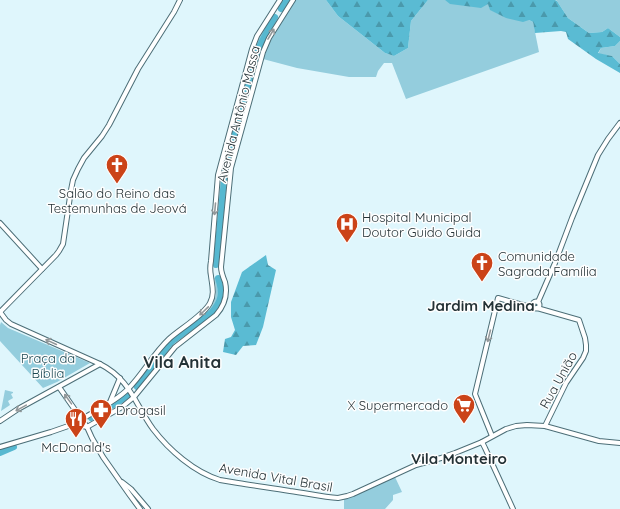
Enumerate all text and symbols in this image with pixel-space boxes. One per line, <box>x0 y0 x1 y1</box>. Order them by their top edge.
one-way arrow <box>268 28 276 40</box>
street label: Avenida Antônio Massa <box>213 44 263 184</box>
church icon: Salão do Reino das Testemunhas de Jeová <box>104 152 130 185</box>
place label: Salão do Reino das Testemunhas de Jeová <box>47 185 187 216</box>
one-way arrow <box>212 202 219 215</box>
place label: Hospital Municipal Doutor Guido Guida <box>362 209 481 240</box>
hospital icon: Hospital Municipal Doutor Guido Guida <box>334 211 360 244</box>
place label: Comunidade Sagrada Família <box>498 248 597 279</box>
church icon: Comunidade Sagrada Família <box>469 250 495 283</box>
district label: Jardim Medina <box>427 296 535 315</box>
one-way arrow <box>199 306 209 315</box>
one-way arrow <box>485 329 493 342</box>
one-way arrow <box>46 338 58 345</box>
street label: Rua União <box>536 349 580 411</box>
park label: Praça da Bíblia <box>21 350 75 381</box>
district label: Vila Anita <box>143 351 221 372</box>
supermarket icon: X Supermercado <box>451 392 477 425</box>
one-way arrow <box>64 394 73 405</box>
pharmacy icon: Drogasil <box>88 397 114 430</box>
place label: X Supermercado <box>347 397 448 413</box>
place label: Drogasil <box>116 402 166 418</box>
one-way arrow <box>15 405 27 412</box>
restaurant icon: McDonald's <box>63 406 89 439</box>
place label: McDonald's <box>41 439 111 455</box>
district label: Vila Monteiro <box>411 449 507 468</box>
street label: Avenida Vital Brasil <box>218 459 334 495</box>

